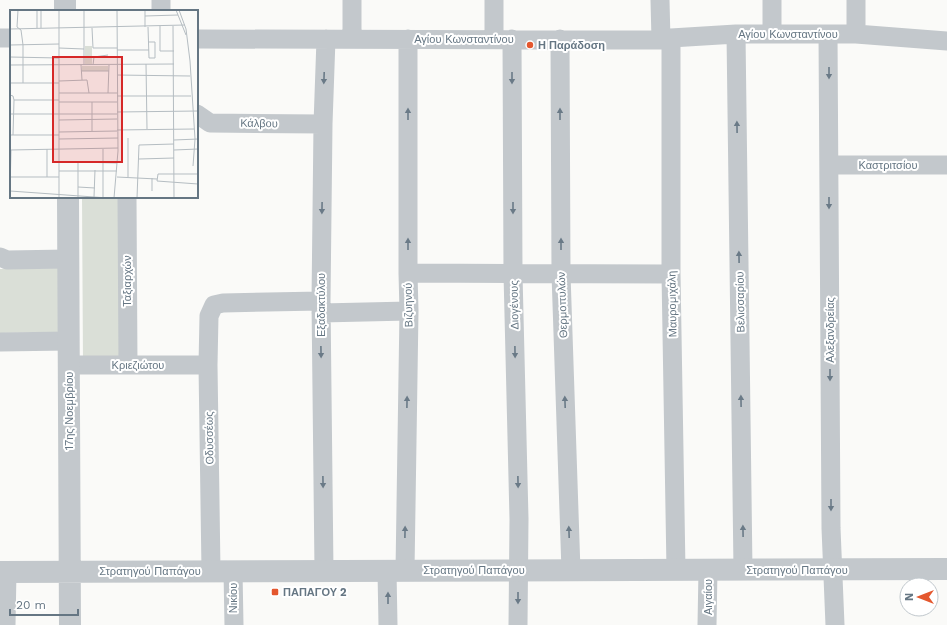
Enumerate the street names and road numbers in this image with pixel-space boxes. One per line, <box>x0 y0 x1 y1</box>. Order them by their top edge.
street label: Αγίου Κωνσταντίνου <box>738 28 838 41</box>
street label: Αγίου Κωνσταντίνου <box>414 33 514 46</box>
street label: Κάλβου <box>240 117 278 130</box>
street label: Καστριτσίου <box>859 159 917 172</box>
street label: Ταξιαρχών <box>121 255 134 307</box>
street label: Θερμοπυλών <box>555 271 570 338</box>
street label: Μαυρομιχάλη <box>665 271 680 337</box>
street label: Βελισσαρίου <box>733 271 748 333</box>
street label: Εξαδακτύλου <box>315 273 328 337</box>
street label: Διογένους <box>508 280 521 330</box>
street label: Βιζυηνού <box>402 283 415 327</box>
street label: Αλεξανδρείας <box>824 297 837 363</box>
street label: Κριεζιώτου <box>112 359 164 372</box>
street label: 17ης Νοεμβρίου <box>63 372 76 450</box>
street label: Οδυσσέως <box>203 411 216 465</box>
street label: Στρατηγού Παπάγου <box>423 564 525 577</box>
street label: Στρατηγού Παπάγου <box>746 564 848 577</box>
street label: Στρατηγού Παπάγου <box>99 565 201 578</box>
street label: Αιγαίου <box>702 579 715 615</box>
street label: Νικίου <box>227 583 240 613</box>

